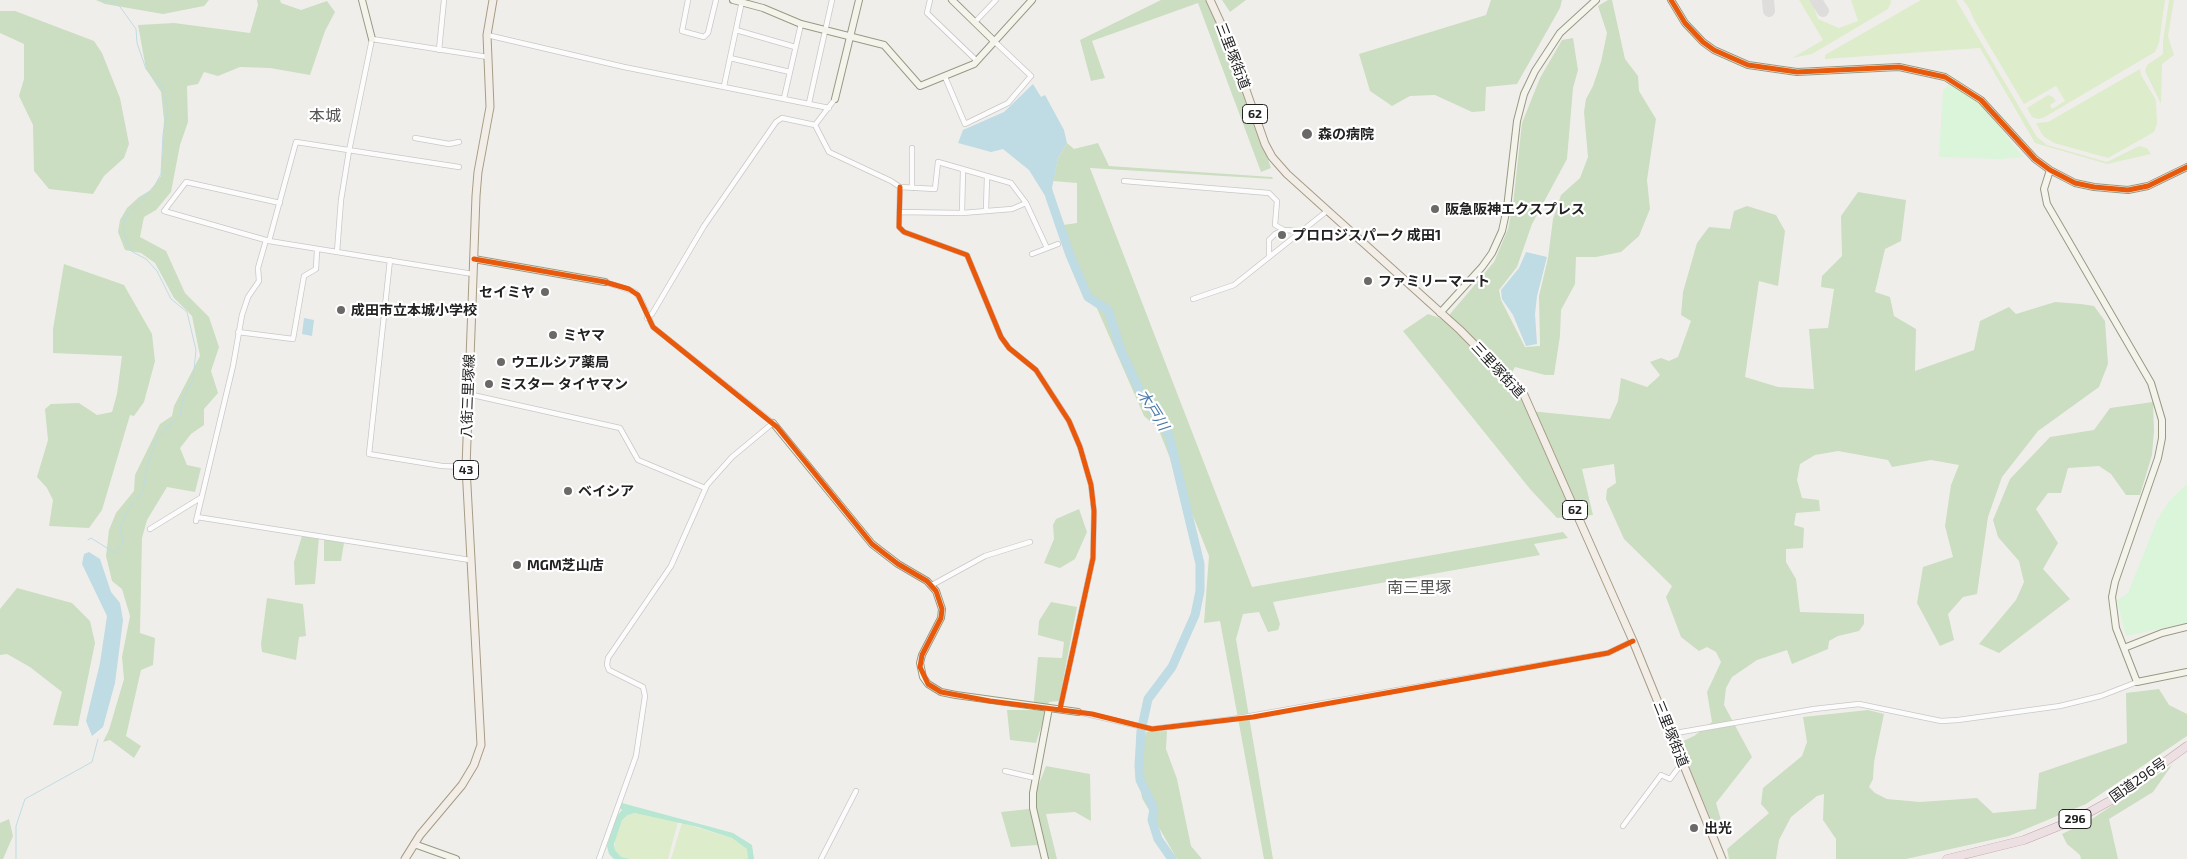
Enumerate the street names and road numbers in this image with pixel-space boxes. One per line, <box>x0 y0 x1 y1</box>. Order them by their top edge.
street label: 三里塚街道 <box>1213 20 1253 92</box>
road number: 62 <box>1242 105 1268 124</box>
street label: 三里塚街道 <box>1468 339 1528 401</box>
street label: 八街三里塚線 <box>458 354 478 438</box>
road number: 43 <box>454 460 478 480</box>
road number: 62 <box>1562 500 1588 520</box>
street label: 三里塚街道 <box>1650 698 1692 770</box>
street label: 国道296号 <box>2106 754 2170 806</box>
road number: 296 <box>2059 810 2091 829</box>

